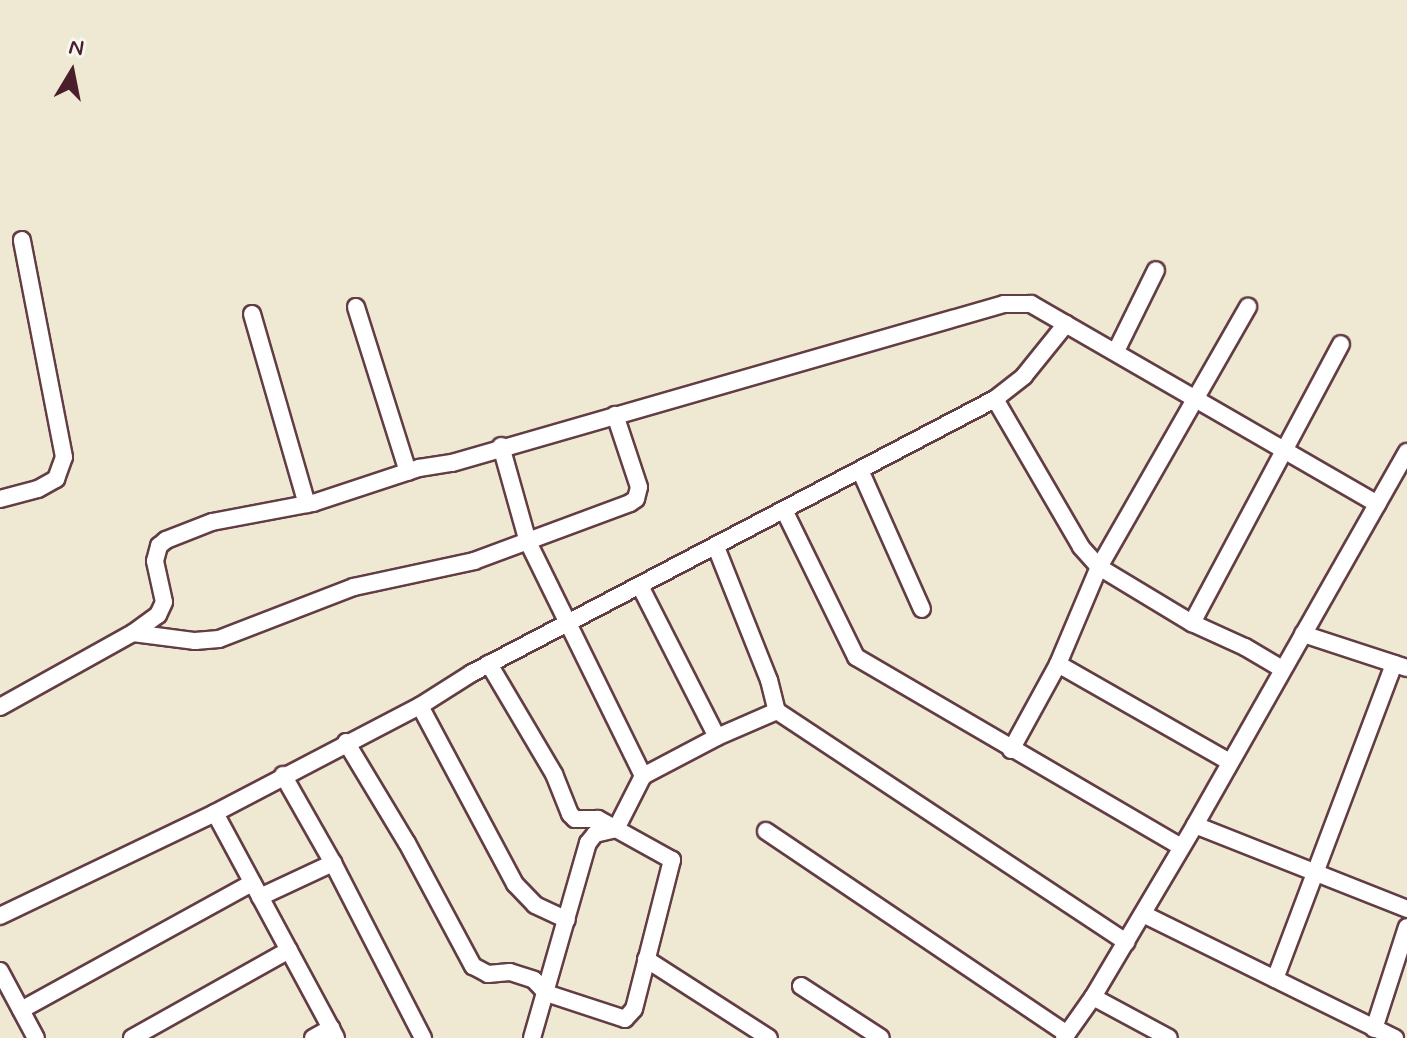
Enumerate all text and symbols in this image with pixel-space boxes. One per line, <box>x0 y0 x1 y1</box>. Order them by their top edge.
north arrow <box>32 32 112 112</box>
text: N <box>67 33 86 63</box>

